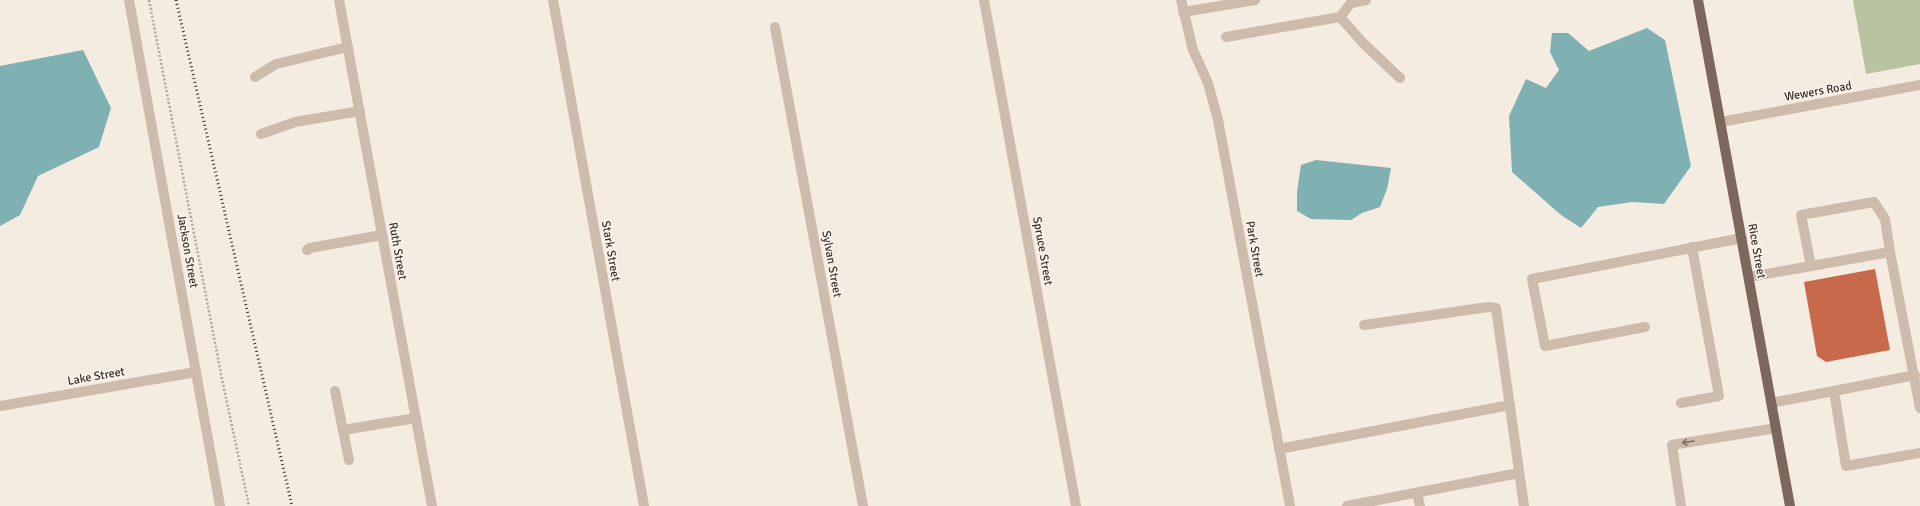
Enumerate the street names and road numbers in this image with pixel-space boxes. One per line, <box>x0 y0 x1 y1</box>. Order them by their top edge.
street label: Wewers Road <box>1783 78 1853 105</box>
street label: Jackson Street <box>174 213 201 289</box>
street label: Spruce Street <box>1029 216 1056 287</box>
street label: Stark Street <box>598 220 623 283</box>
street label: Park Street <box>1242 220 1267 278</box>
street label: Ruth Street <box>385 221 410 281</box>
street label: Rice Street <box>1744 222 1769 280</box>
street label: Sylvan Street <box>818 230 845 299</box>
street label: Lake Street <box>66 364 126 389</box>

